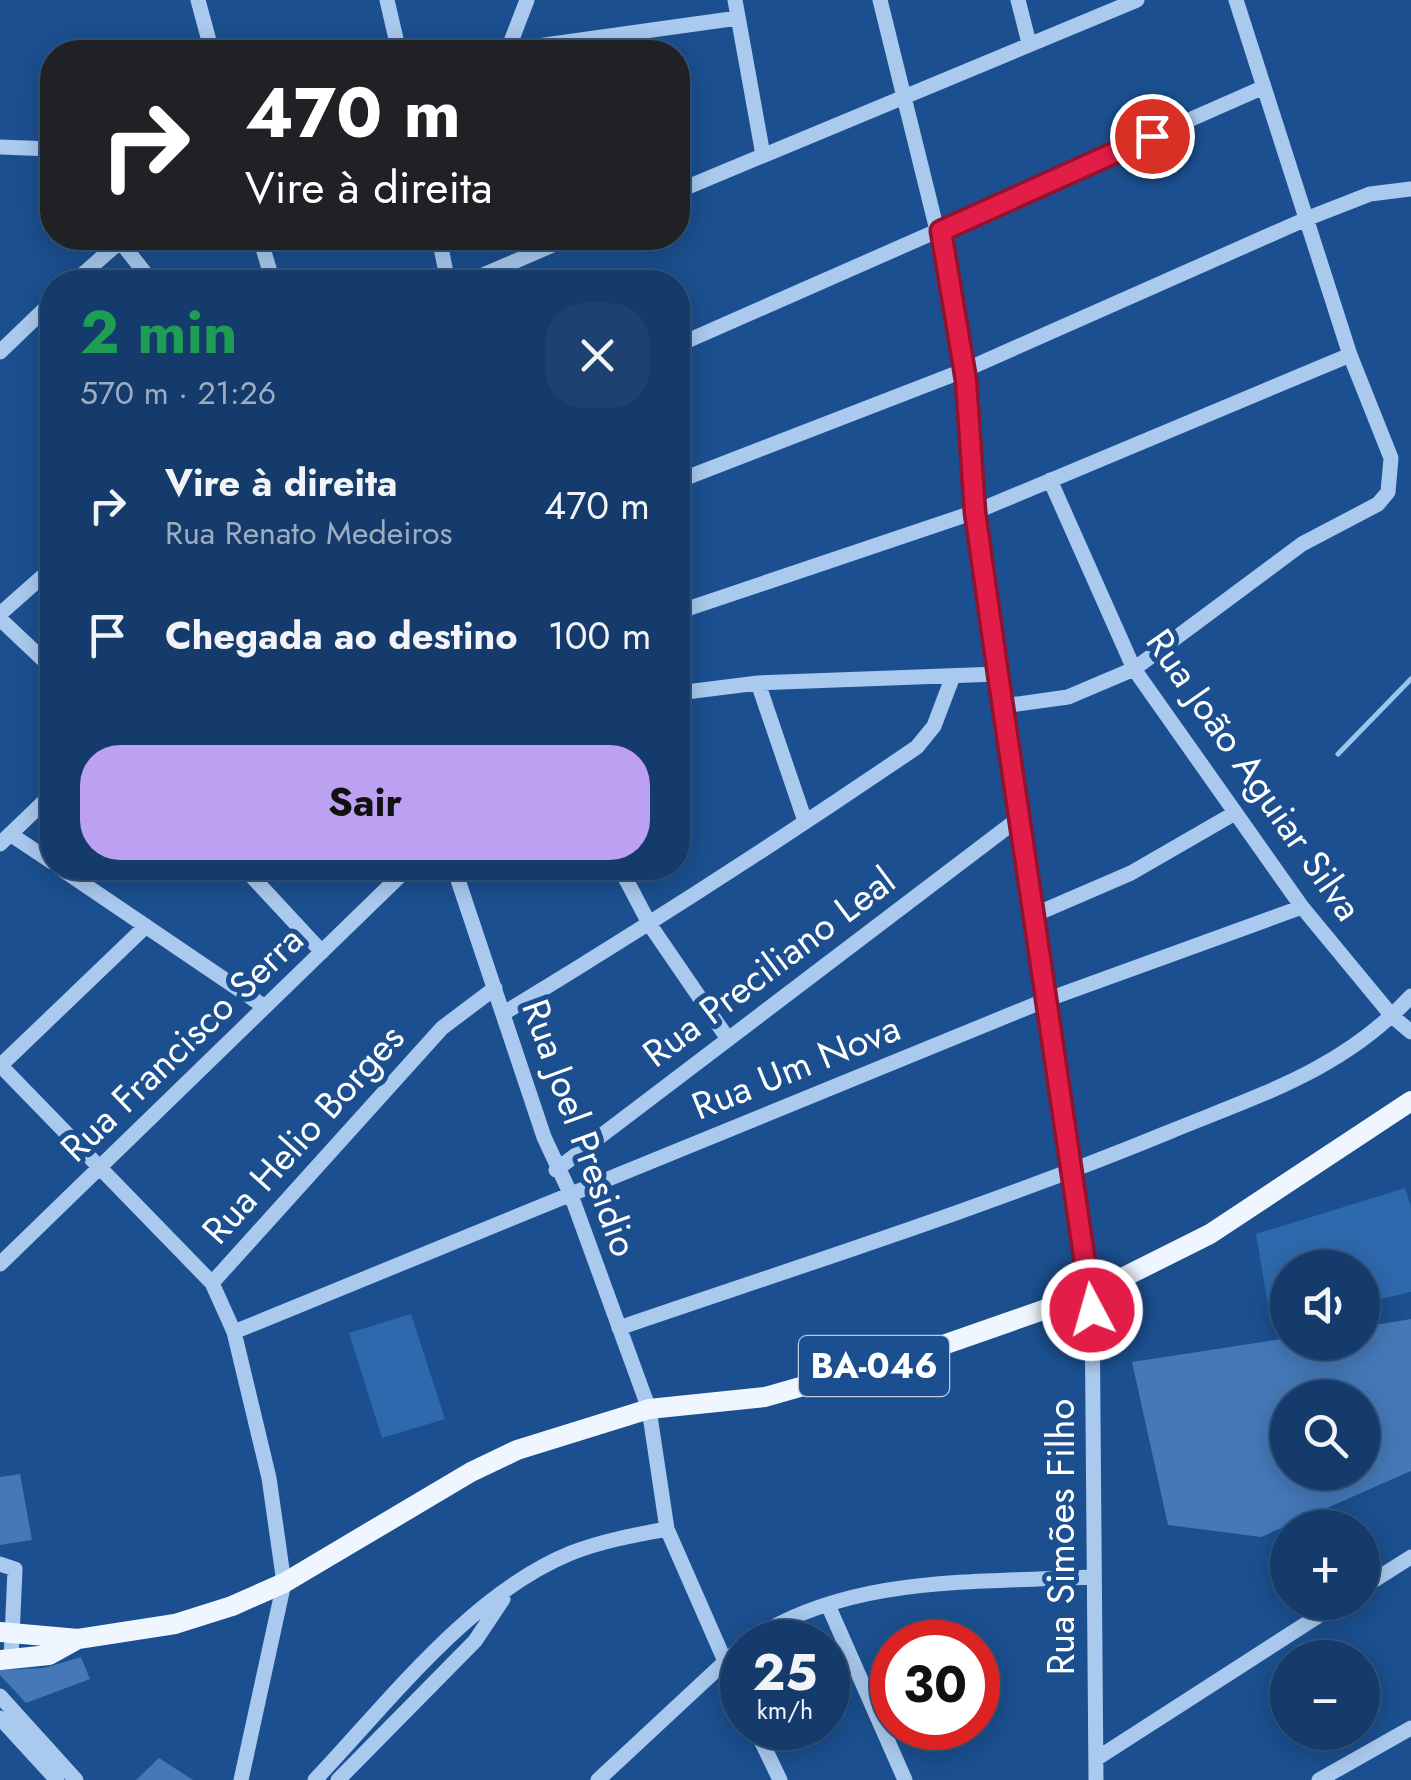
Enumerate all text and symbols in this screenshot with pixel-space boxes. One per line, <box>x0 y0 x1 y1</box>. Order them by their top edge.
text: 470 m <box>245 62 461 163</box>
icon: right <box>80 80 210 210</box>
pin <box>1110 94 1195 179</box>
icon: arrive <box>1125 109 1180 164</box>
text: Vire à direita <box>245 155 493 220</box>
text: 2 min <box>80 289 238 376</box>
button: close <box>545 303 650 408</box>
text: 570 m · 21:26 <box>80 370 276 416</box>
text: Vire à direita <box>165 455 398 510</box>
icon: right <box>80 478 135 533</box>
text: 470 m <box>544 478 650 533</box>
text: Rua Renato Medeiros <box>165 510 452 556</box>
icon: arrive <box>80 608 135 663</box>
text: Chegada ao destino <box>165 608 518 663</box>
text: 100 m <box>548 608 651 663</box>
street label: Rua João Aguiar Silva <box>1133 618 1376 932</box>
button: Sair <box>80 745 650 860</box>
street label: Rua Preciliano Leal <box>631 853 907 1080</box>
street label: Rua Francisco Serra <box>48 913 315 1174</box>
street label: Rua Joel Presidio <box>508 992 652 1264</box>
street label: Rua Um Nova <box>683 1000 908 1133</box>
street label: Rua Helio Borges <box>189 1011 417 1256</box>
map controls <box>1270 1250 1380 1750</box>
button: sound <box>1270 1250 1380 1360</box>
position arrow <box>1040 1258 1144 1362</box>
road number: BA-046 <box>799 1336 949 1396</box>
button: search <box>1270 1380 1380 1490</box>
street label: Rua Simões Filho <box>1033 1399 1088 1675</box>
button: + <box>1270 1510 1380 1620</box>
speed limit sign: 30 <box>870 1620 1000 1750</box>
text: 25 <box>752 1636 818 1709</box>
button: − <box>1270 1640 1380 1750</box>
text: km/h <box>757 1692 813 1728</box>

